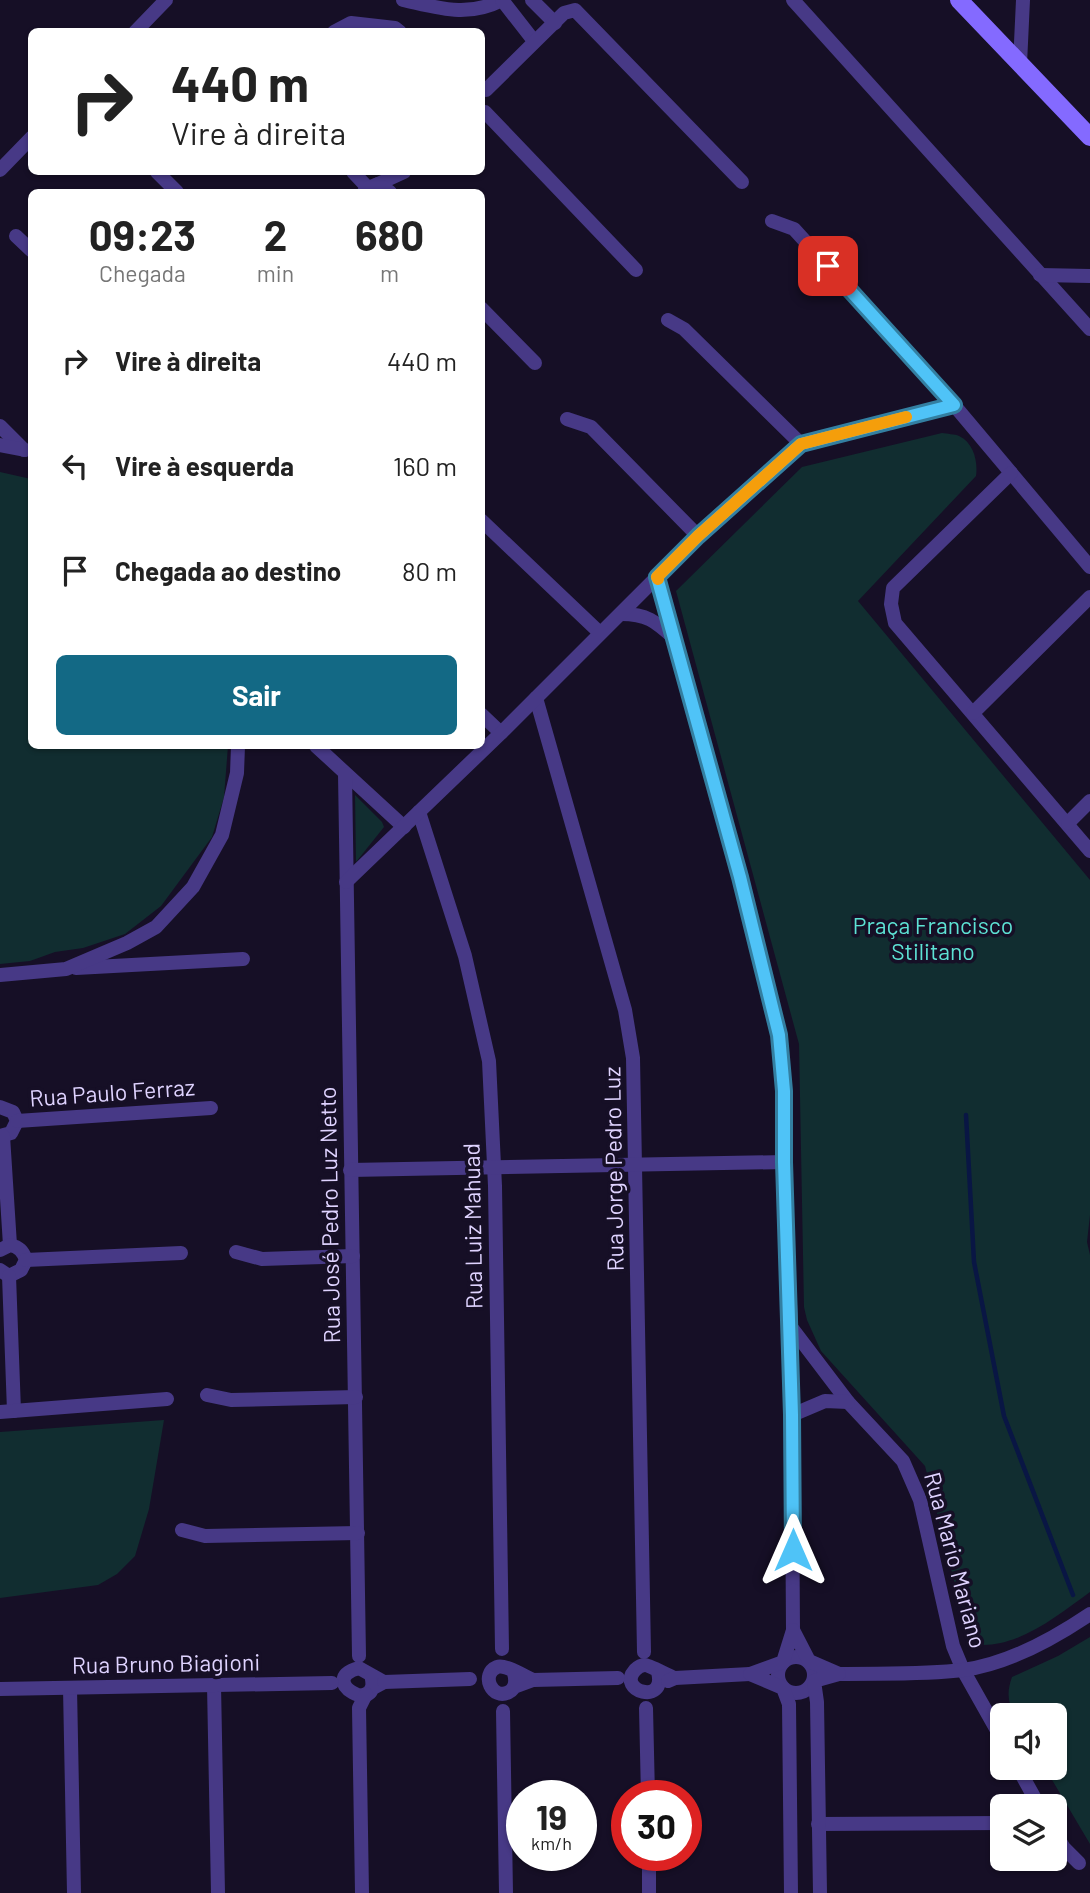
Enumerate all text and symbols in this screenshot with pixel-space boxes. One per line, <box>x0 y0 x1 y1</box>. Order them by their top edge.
text: 440 m <box>171 53 309 112</box>
icon: right <box>56 56 147 147</box>
text: Vire à direita <box>171 113 346 151</box>
text: 09:23 <box>89 209 196 259</box>
text: 2 <box>264 209 287 259</box>
text: 680 <box>355 209 424 259</box>
pin <box>798 236 858 296</box>
icon: arrive <box>809 247 847 285</box>
text: Chegada <box>99 259 186 287</box>
text: min <box>257 259 294 287</box>
text: m <box>380 259 399 287</box>
icon: right <box>56 342 94 380</box>
text: Vire à direita <box>115 345 261 376</box>
text: 440 m <box>387 345 457 376</box>
icon: left <box>56 447 94 485</box>
text: Vire à esquerda <box>115 450 294 481</box>
text: 160 m <box>393 450 457 481</box>
icon: arrive <box>56 552 94 590</box>
text: Chegada ao destino <box>115 555 341 586</box>
text: 80 m <box>402 555 457 586</box>
button: Sair <box>56 655 457 735</box>
park label: Praça Francisco Stilitano <box>853 911 1013 965</box>
street label: Rua Jorge Pedro Luz <box>597 1066 629 1272</box>
street label: Rua Paulo Ferraz <box>28 1072 196 1112</box>
street label: Rua José Pedro Luz Netto <box>313 1086 345 1344</box>
street label: Rua Luiz Mahuad <box>457 1143 487 1309</box>
street label: Rua Mario Mariano <box>919 1469 993 1651</box>
position arrow <box>756 1513 830 1587</box>
street label: Rua Bruno Biagioni <box>72 1647 260 1679</box>
map controls <box>990 1703 1067 1871</box>
button: sound <box>990 1703 1067 1780</box>
speed limit sign: 30 <box>611 1780 702 1871</box>
button: layers <box>990 1794 1067 1871</box>
text: 19 <box>536 1795 567 1837</box>
text: km/h <box>531 1832 572 1854</box>

